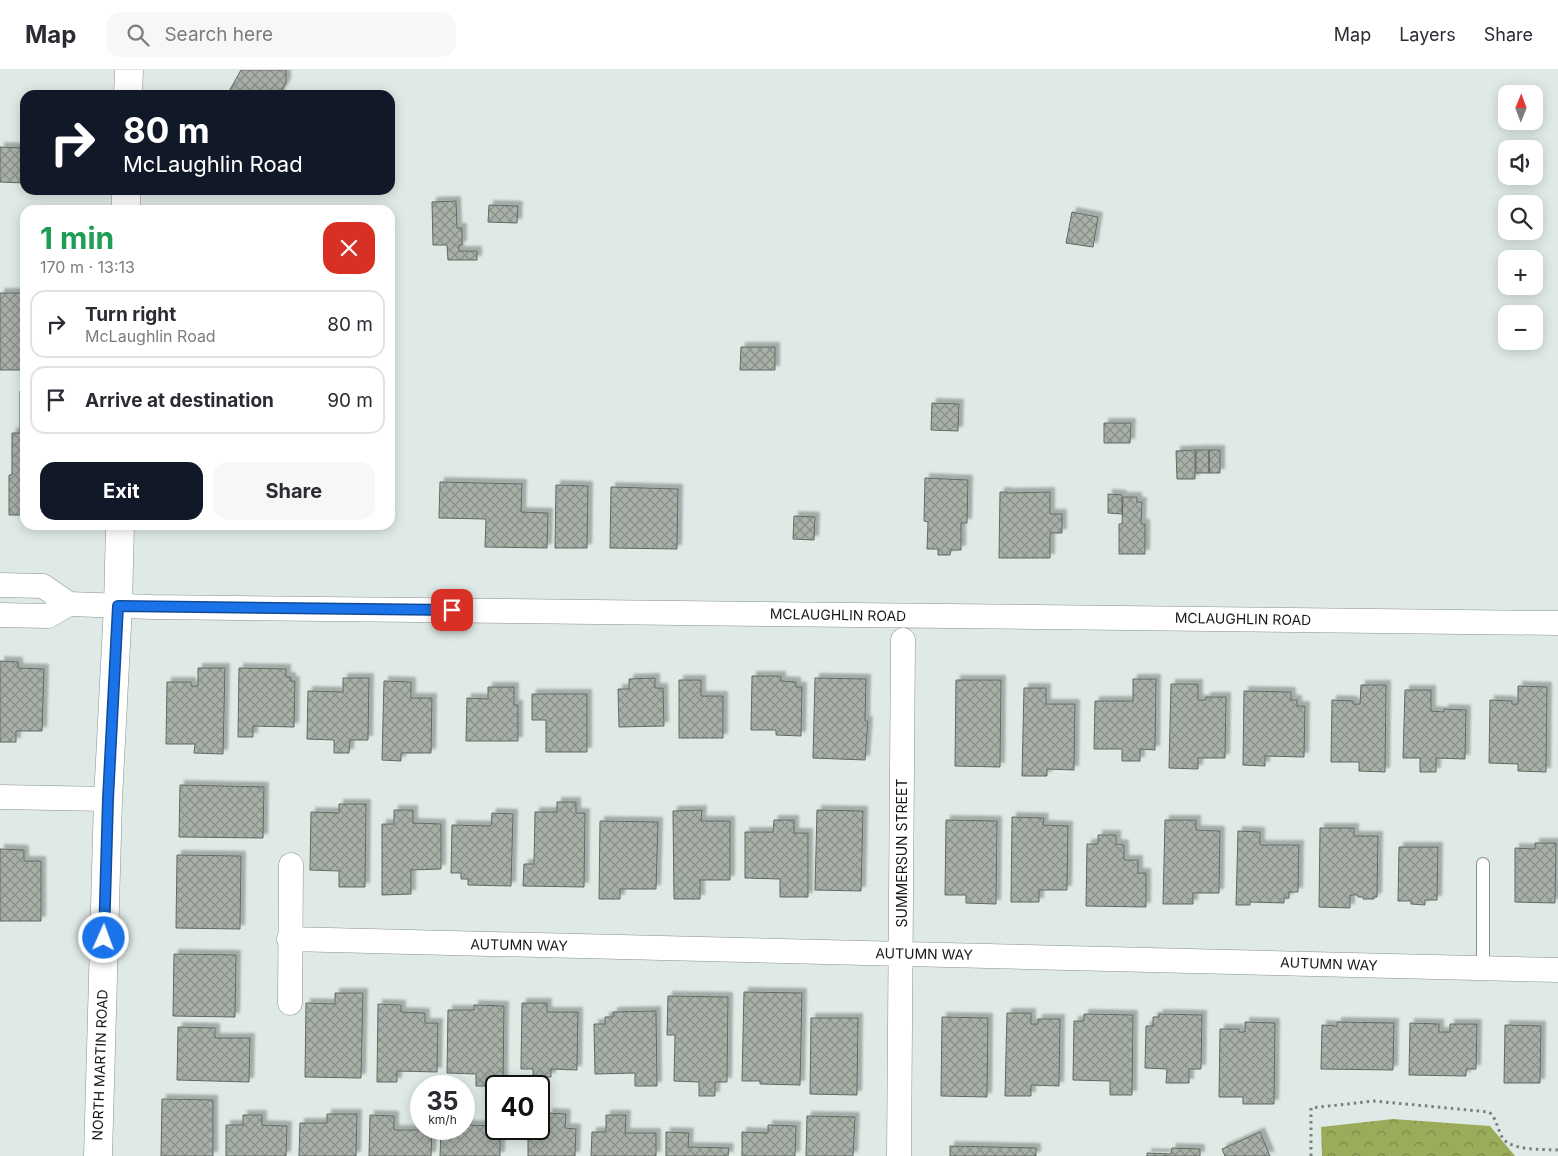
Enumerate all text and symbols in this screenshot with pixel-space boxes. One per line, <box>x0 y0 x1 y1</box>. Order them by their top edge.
search box <box>106 12 456 57</box>
text: Map <box>25 20 76 49</box>
icon: search <box>124 21 152 49</box>
text: Search here <box>164 23 273 46</box>
text: Map <box>1334 24 1371 45</box>
text: Layers <box>1399 24 1456 45</box>
text: Share <box>1484 24 1533 45</box>
north arrow <box>1498 85 1542 130</box>
map controls <box>1498 85 1543 350</box>
text: 80 m <box>123 109 210 151</box>
icon: right <box>40 110 105 175</box>
button: sound <box>1498 140 1543 185</box>
text: McLaughlin Road <box>123 151 303 177</box>
button: search <box>1498 195 1543 240</box>
text: 1 min <box>40 220 114 256</box>
button: close <box>323 222 375 274</box>
button: + <box>1498 250 1543 295</box>
text: 170 m · 13:13 <box>40 257 135 277</box>
text: Turn right <box>85 303 176 326</box>
button: − <box>1498 305 1543 350</box>
icon: right <box>42 310 70 338</box>
text: 80 m <box>327 313 373 336</box>
text: McLaughlin Road <box>85 326 216 346</box>
icon: arrive <box>42 386 70 414</box>
text: Arrive at destination <box>85 389 274 412</box>
text: 90 m <box>327 389 373 412</box>
button: Exit <box>40 462 203 520</box>
button: Share <box>213 462 375 520</box>
pin <box>431 589 473 631</box>
icon: arrive <box>438 596 466 624</box>
street label: MCLAUGHLIN ROAD <box>770 605 906 624</box>
street label: MCLAUGHLIN ROAD <box>1175 609 1311 628</box>
street label: SUMMERSUN STREET <box>893 779 910 927</box>
position arrow <box>77 911 129 963</box>
street label: AUTUMN WAY <box>470 935 568 954</box>
street label: AUTUMN WAY <box>875 944 973 963</box>
street label: AUTUMN WAY <box>1280 953 1379 974</box>
street label: NORTH MARTIN ROAD <box>88 989 111 1141</box>
speed limit sign: 40 <box>485 1075 550 1140</box>
text: 35 <box>426 1086 459 1116</box>
text: km/h <box>428 1112 457 1127</box>

